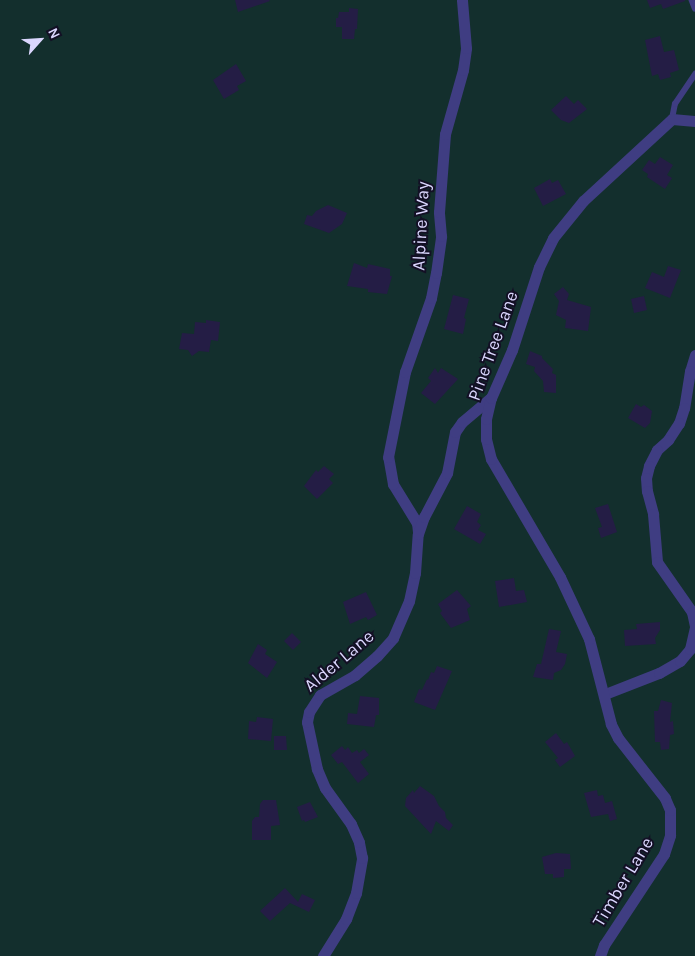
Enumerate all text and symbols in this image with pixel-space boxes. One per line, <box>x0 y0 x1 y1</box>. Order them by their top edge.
north arrow <box>15 15 65 65</box>
text: N <box>44 25 64 41</box>
street label: Alpine Way <box>408 181 434 271</box>
street label: Pine Tree Lane <box>463 288 523 404</box>
street label: Alder Lane <box>300 626 378 696</box>
street label: Timber Lane <box>588 833 658 931</box>

